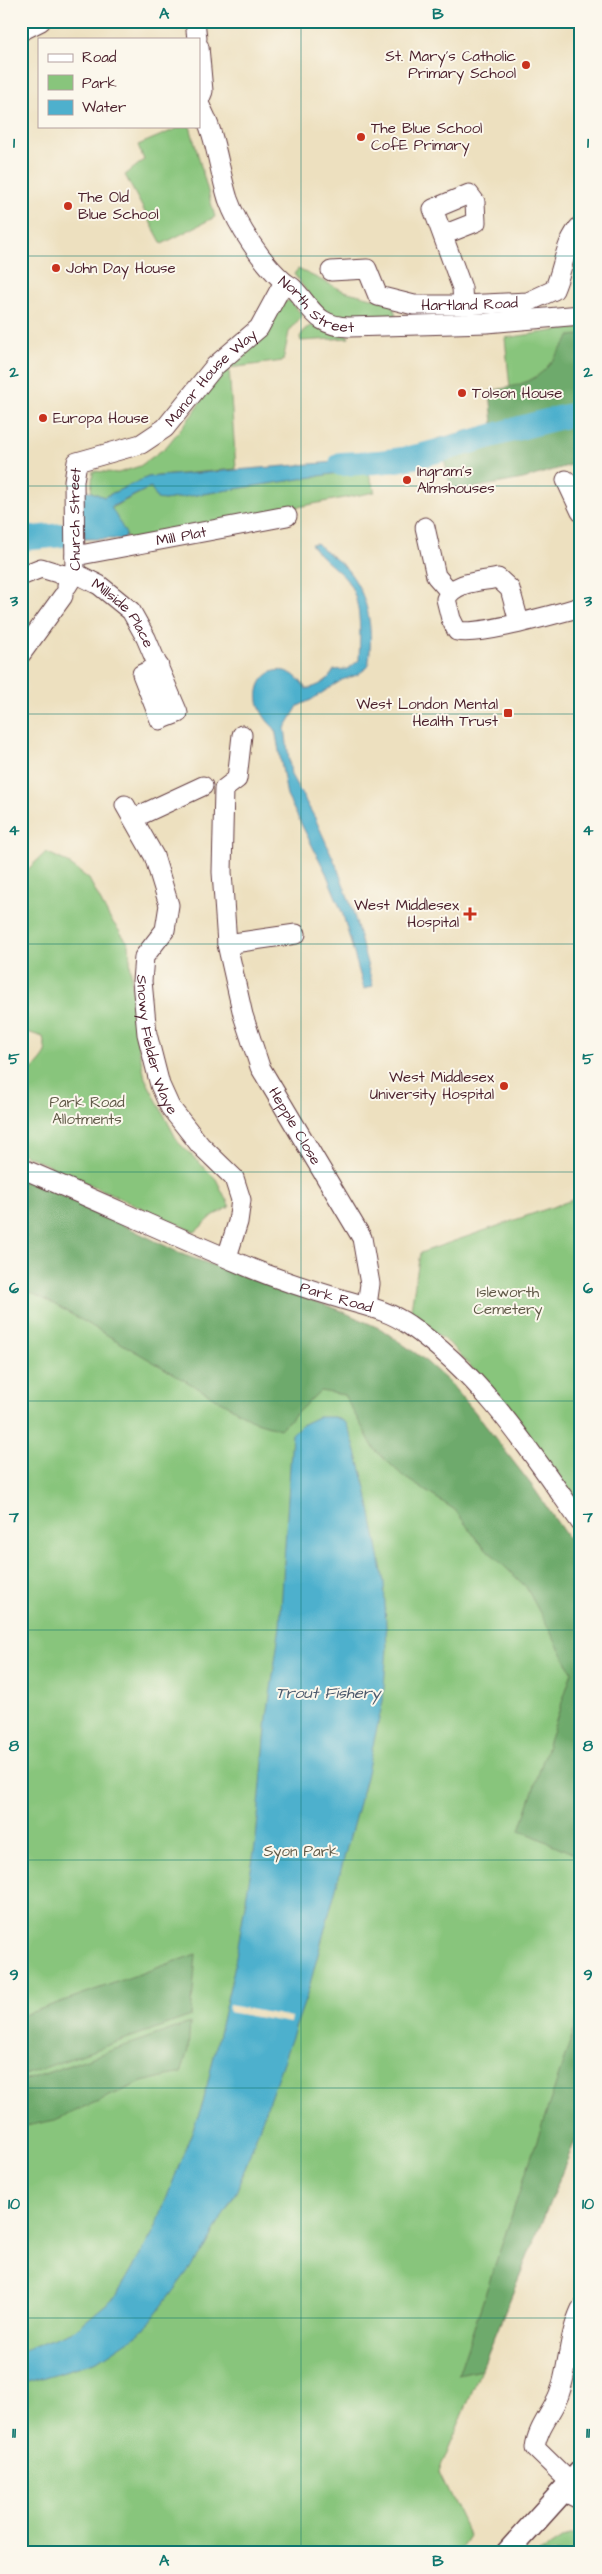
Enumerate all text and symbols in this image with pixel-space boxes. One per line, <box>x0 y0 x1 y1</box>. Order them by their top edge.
text: A <box>159 3 170 25</box>
text: B <box>432 3 444 25</box>
legend <box>38 38 200 128</box>
place label: St. Mary's Catholic Primary School <box>385 46 517 85</box>
text: Road <box>82 47 117 68</box>
marker: St. Mary's Catholic Primary School <box>520 59 532 71</box>
text: Park <box>82 73 117 94</box>
text: Water <box>82 97 126 118</box>
place label: The Blue School CofE Primary <box>371 118 482 157</box>
marker: The Blue School CofE Primary <box>355 131 367 143</box>
text: 1 <box>13 132 16 154</box>
text: 1 <box>587 132 590 154</box>
place label: The Old Blue School <box>78 187 159 225</box>
marker: The Old Blue School <box>62 200 74 212</box>
place label: John Day House <box>66 258 176 280</box>
marker: John Day House <box>50 262 62 274</box>
street label: North Street <box>274 271 354 338</box>
street label: Hartland Road <box>421 292 519 316</box>
street label: Manor House Way <box>160 324 262 431</box>
text: 2 <box>8 361 19 383</box>
text: 2 <box>582 361 593 383</box>
place label: Tolson House <box>472 383 562 404</box>
marker: Tolson House <box>456 387 468 399</box>
place label: Europa House <box>53 408 149 429</box>
marker: Europa House <box>37 412 49 424</box>
place label: Ingram's Almshouses <box>417 461 495 499</box>
street label: Church Street <box>64 466 87 571</box>
marker: Ingram's Almshouses <box>401 474 413 486</box>
street label: Mill Plat <box>154 521 208 552</box>
street label: Millside Place <box>88 573 159 651</box>
text: 3 <box>9 590 19 612</box>
text: 3 <box>583 590 593 612</box>
place label: West London Mental Health Trust <box>356 694 498 732</box>
marker: West London Mental Health Trust <box>502 707 514 719</box>
text: 4 <box>9 819 20 841</box>
text: 4 <box>583 819 594 841</box>
place label: West Middlesex Hospital <box>354 895 460 933</box>
marker: West Middlesex Hospital <box>463 907 477 921</box>
street label: Snowy Fielder Waye <box>131 974 182 1119</box>
text: 5 <box>8 1048 20 1070</box>
text: 5 <box>582 1048 594 1070</box>
place label: West Middlesex University Hospital <box>370 1067 495 1106</box>
marker: West Middlesex University Hospital <box>498 1080 510 1092</box>
street label: Hepple Close <box>263 1083 326 1169</box>
park label: Park Road Allotments <box>49 1092 125 1130</box>
text: 6 <box>9 1277 19 1299</box>
street label: Park Road <box>297 1277 376 1318</box>
text: 6 <box>583 1277 593 1299</box>
park label: Isleworth Cemetery <box>473 1282 543 1321</box>
text: 7 <box>8 1506 19 1528</box>
text: 7 <box>582 1506 593 1528</box>
water label: Trout Fishery <box>276 1682 382 1705</box>
text: 8 <box>9 1735 20 1757</box>
text: 8 <box>583 1735 594 1757</box>
park label: Syon Park <box>264 1841 338 1863</box>
text: 9 <box>9 1964 19 1986</box>
text: 9 <box>583 1964 593 1986</box>
text: 10 <box>8 2193 20 2215</box>
text: 10 <box>582 2193 594 2215</box>
text: 11 <box>12 2422 17 2444</box>
text: 11 <box>586 2422 591 2444</box>
text: A <box>159 2550 170 2572</box>
text: B <box>432 2550 444 2572</box>

